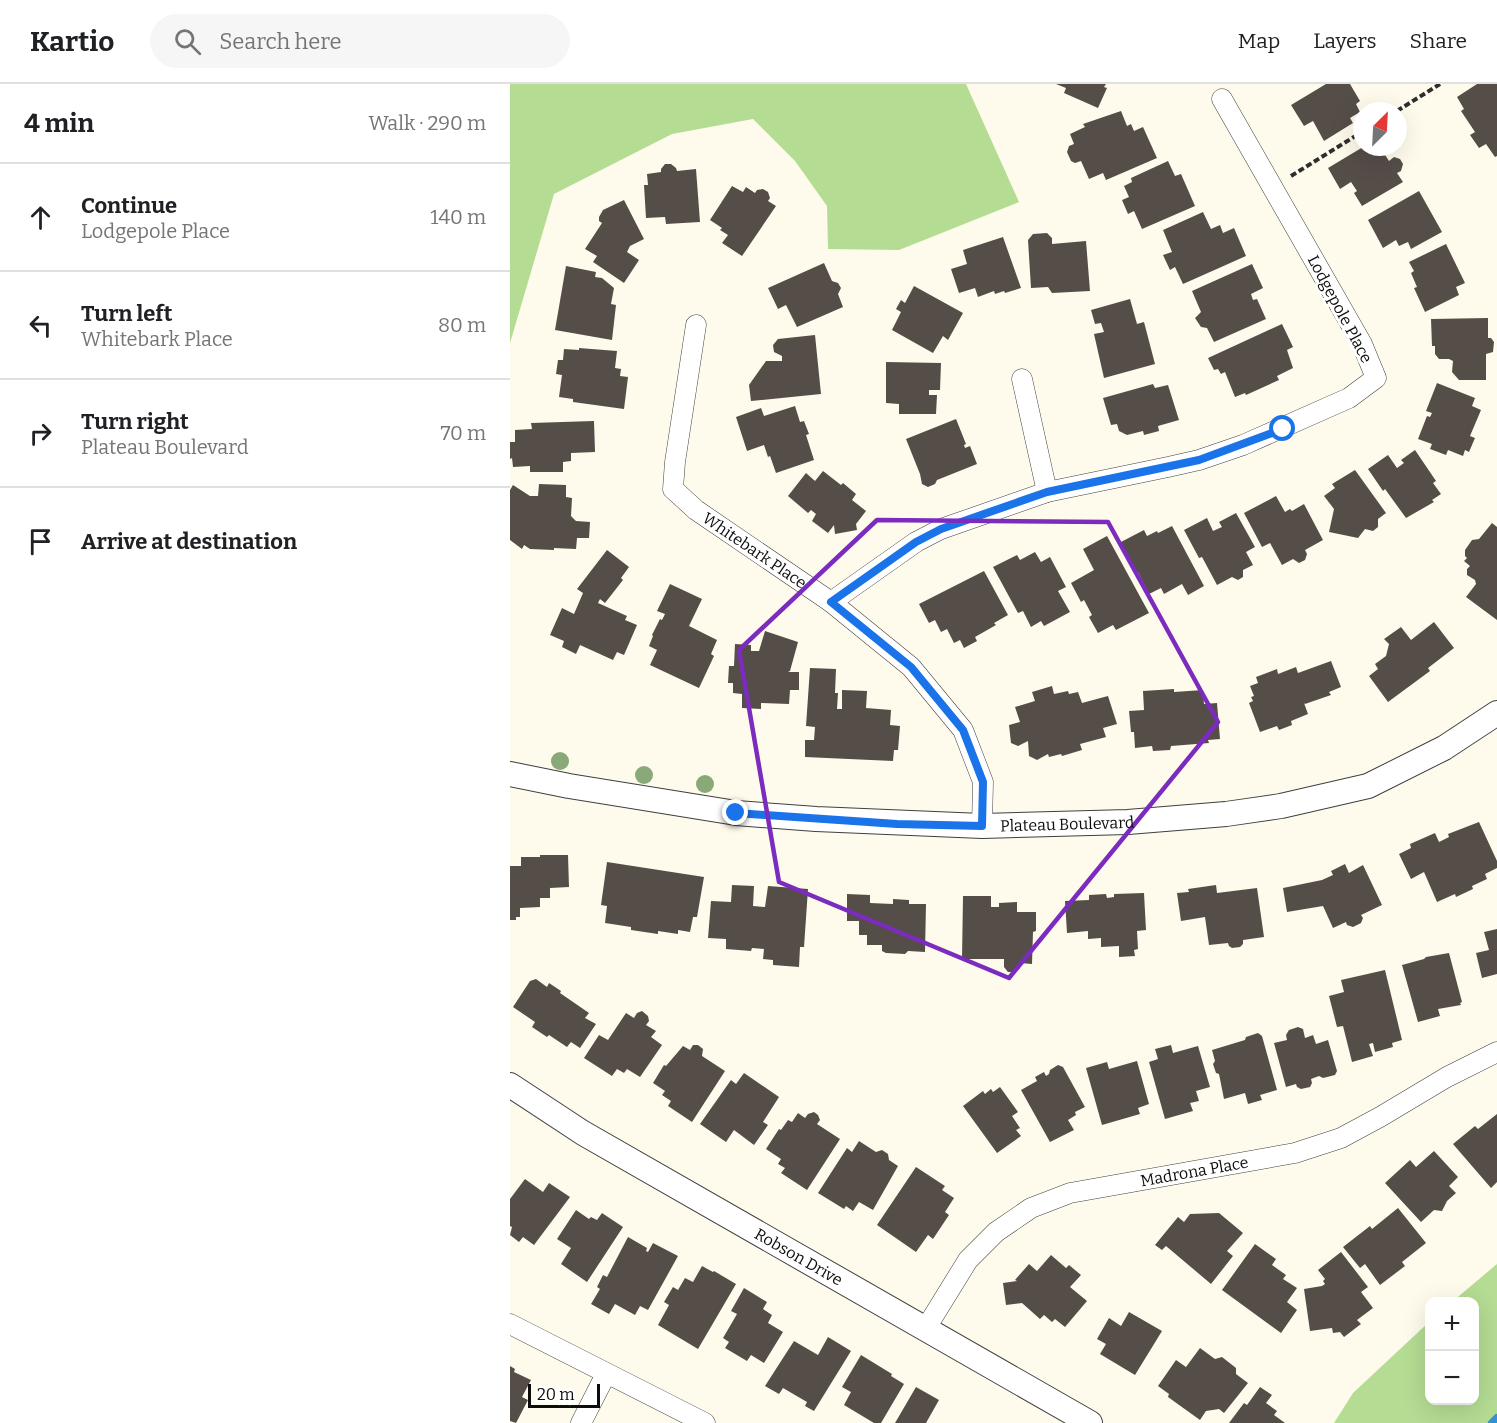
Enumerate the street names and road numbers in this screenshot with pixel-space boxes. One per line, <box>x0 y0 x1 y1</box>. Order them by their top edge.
street label: Lodgepole Place <box>1304 252 1376 366</box>
street label: Whitebark Place <box>699 508 810 592</box>
street label: Plateau Boulevard <box>1000 812 1136 835</box>
street label: Madrona Place <box>1139 1152 1250 1190</box>
street label: Robson Drive <box>751 1224 846 1289</box>

